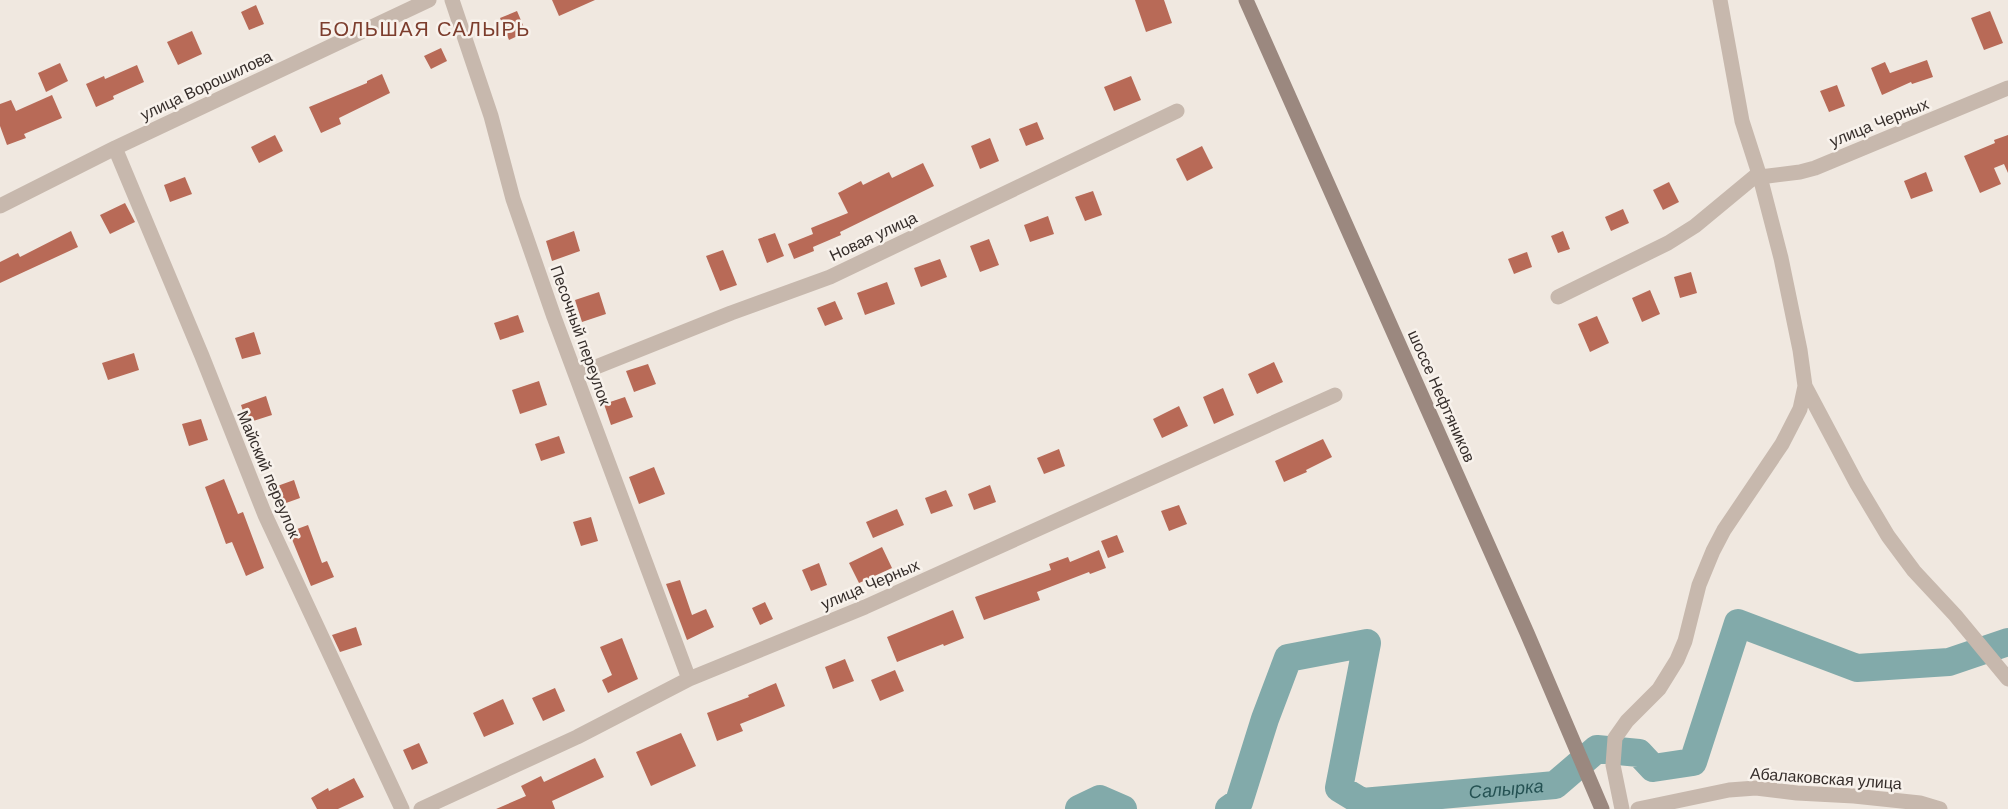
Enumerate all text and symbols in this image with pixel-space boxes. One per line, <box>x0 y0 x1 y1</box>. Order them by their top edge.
district label: БОЛЬШАЯ САЛЫРЬ <box>319 16 531 42</box>
street label: улица Ворошилова <box>137 46 276 125</box>
street label: улица Черных <box>1827 93 1932 152</box>
street label: Новая улица <box>826 207 921 266</box>
street label: Песочный переулок <box>545 262 616 409</box>
street label: шоссе Нефтяников <box>1403 327 1480 466</box>
street label: Майский переулок <box>232 407 305 542</box>
street label: улица Черных <box>818 554 923 615</box>
street label: Абалаковская улица <box>1749 763 1903 794</box>
water label: Салырка <box>1468 774 1544 805</box>

